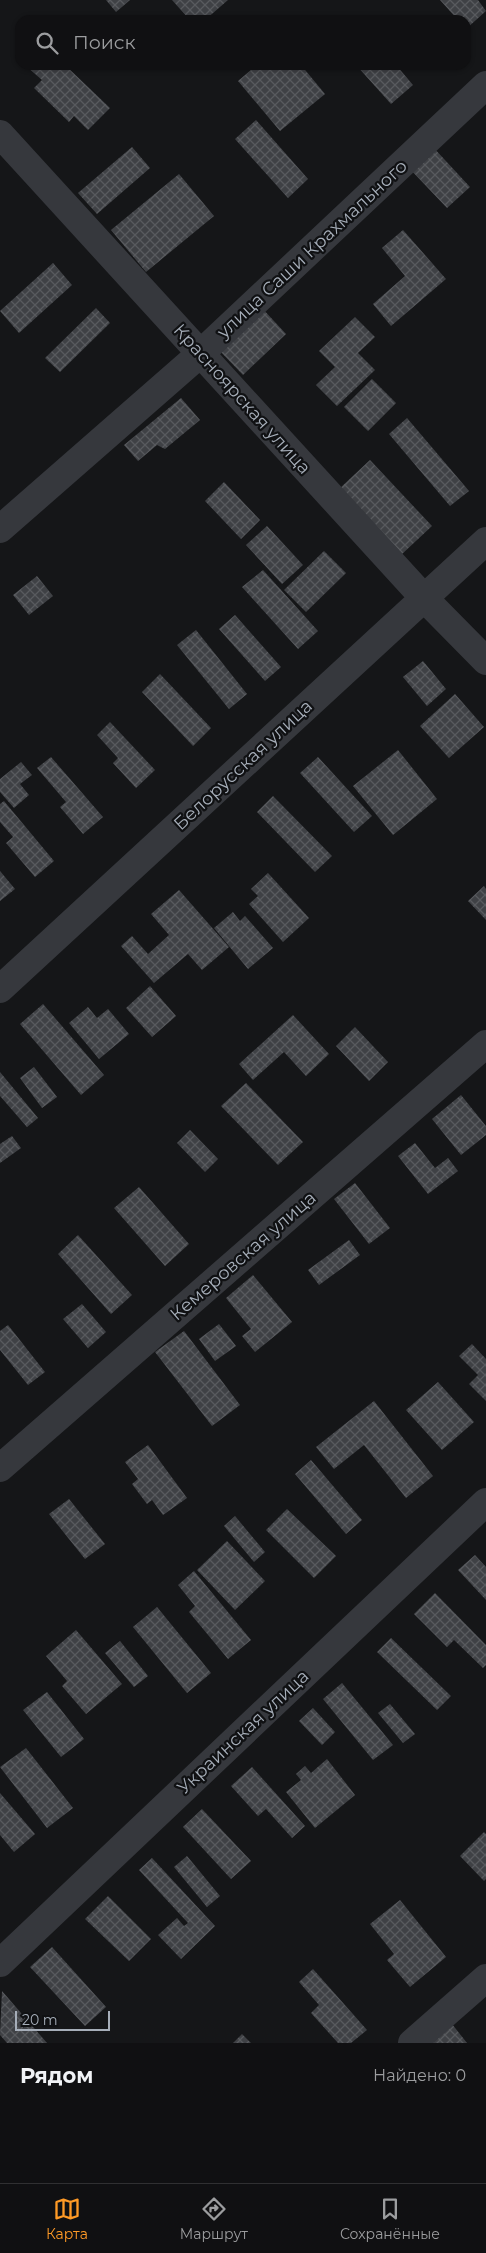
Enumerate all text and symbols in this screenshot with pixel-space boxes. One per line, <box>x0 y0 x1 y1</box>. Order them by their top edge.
search box <box>15 15 471 70</box>
icon: search <box>33 29 61 57</box>
text: Поиск <box>73 31 136 54</box>
street label: улица Саши Крахмального <box>212 155 412 344</box>
street label: Красноярская улица <box>169 319 315 479</box>
street label: Белорусская улица <box>169 695 317 835</box>
street label: Кемеровская улица <box>166 1187 320 1325</box>
street label: Украинская улица <box>173 1665 313 1799</box>
scale bar <box>15 2008 110 2031</box>
text: 20 m <box>22 2011 58 2029</box>
text: Рядом <box>20 2063 93 2088</box>
text: Найдено: 0 <box>373 2066 466 2085</box>
tab: Карта <box>46 2195 88 2243</box>
tab: Маршрут <box>180 2195 248 2243</box>
tab: Сохранённые <box>340 2195 440 2243</box>

